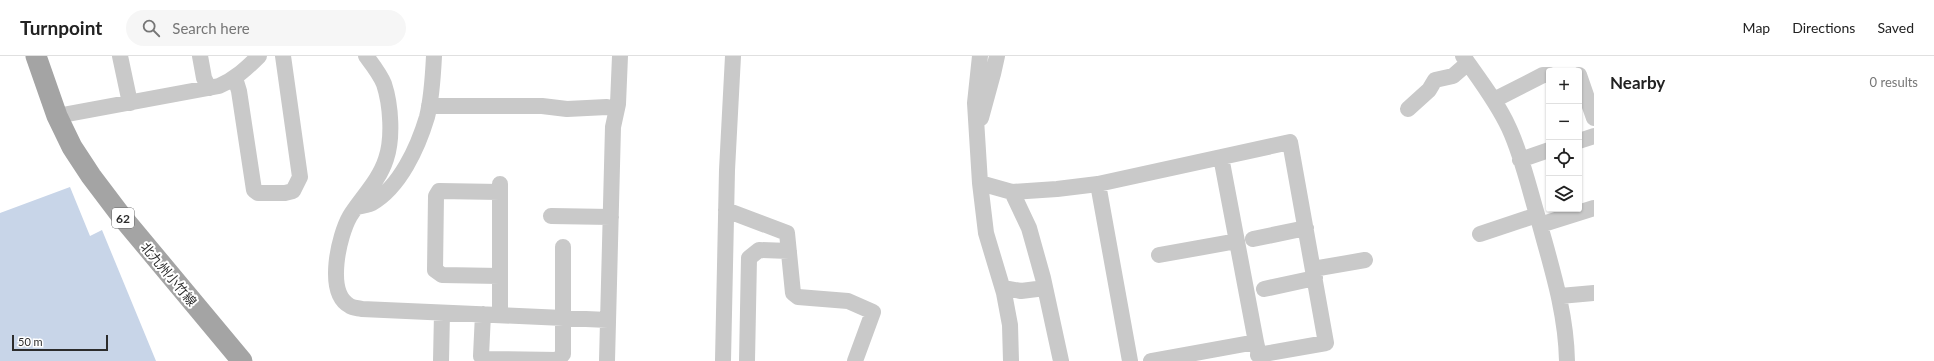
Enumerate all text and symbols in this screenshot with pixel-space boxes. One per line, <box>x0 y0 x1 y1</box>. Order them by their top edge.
search box <box>126 10 406 46</box>
text: Turnpoint <box>20 16 102 39</box>
icon: search <box>140 17 162 39</box>
text: Search here <box>172 19 250 37</box>
text: Map <box>1743 19 1770 36</box>
text: Directions <box>1792 19 1855 36</box>
text: Saved <box>1877 19 1914 36</box>
map controls <box>1546 68 1582 212</box>
button: + <box>1546 68 1582 104</box>
text: Nearby <box>1610 72 1665 93</box>
text: 0 results <box>1870 74 1918 90</box>
button: − <box>1546 104 1582 140</box>
button: locate <box>1546 140 1582 176</box>
button: layers <box>1546 176 1582 212</box>
road number: 62 <box>112 208 134 228</box>
street label: 北九州小竹線 <box>138 239 200 309</box>
scale bar <box>12 333 108 352</box>
text: 50 m <box>18 335 43 348</box>

